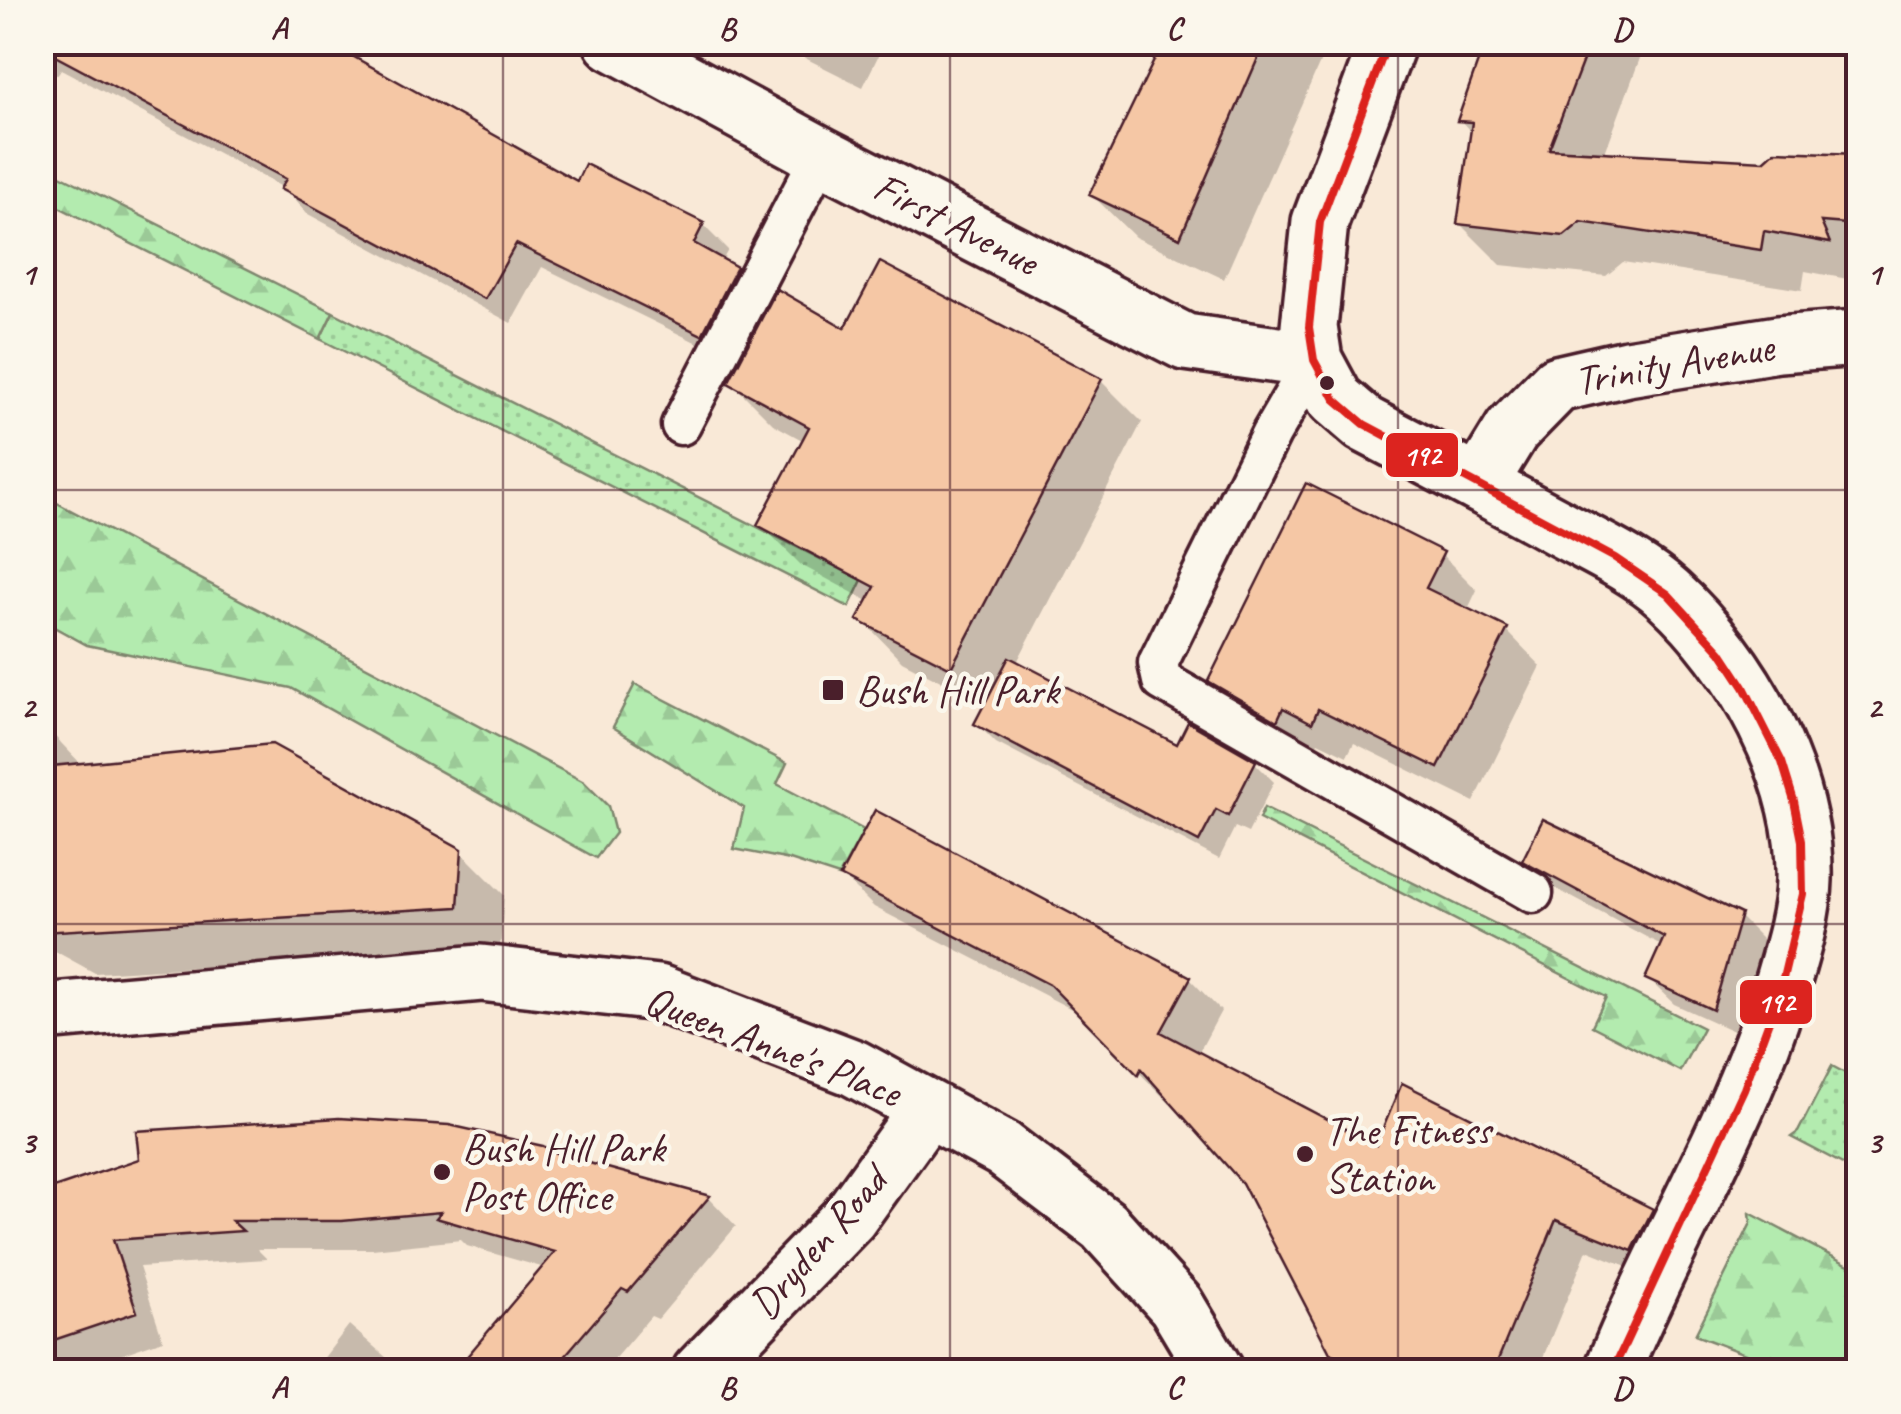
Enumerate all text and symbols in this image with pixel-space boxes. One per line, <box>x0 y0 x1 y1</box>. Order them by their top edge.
text: A <box>271 8 290 49</box>
text: B <box>719 8 738 49</box>
text: C <box>1166 8 1186 49</box>
text: D <box>1613 8 1635 49</box>
street label: First Avenue <box>865 160 1049 289</box>
text: 1 <box>21 253 39 294</box>
text: 1 <box>1867 253 1885 294</box>
street label: Trinity Avenue <box>1570 320 1780 408</box>
unlabelled marker <box>1317 373 1337 393</box>
line badge: 192 <box>1384 431 1460 479</box>
text: 192 <box>1403 438 1443 473</box>
place label: Bush Hill Park <box>856 664 1061 717</box>
marker: Bush Hill Park <box>820 677 846 703</box>
text: 2 <box>21 687 38 728</box>
text: 2 <box>1867 687 1884 728</box>
street label: Queen Anne's Place <box>638 973 910 1120</box>
line badge: 192 <box>1738 978 1814 1026</box>
text: 192 <box>1757 985 1797 1020</box>
place label: The Fitness Station <box>1325 1104 1495 1205</box>
text: 3 <box>21 1122 38 1163</box>
place label: Bush Hill Park Post Office <box>462 1122 667 1223</box>
text: 3 <box>1867 1122 1884 1163</box>
marker: The Fitness Station <box>1294 1143 1316 1165</box>
street label: Dryden Road <box>738 1151 903 1330</box>
marker: Bush Hill Park Post Office <box>431 1161 453 1183</box>
text: A <box>271 1367 290 1408</box>
text: B <box>719 1367 738 1408</box>
text: C <box>1166 1367 1186 1408</box>
text: D <box>1613 1367 1635 1408</box>

